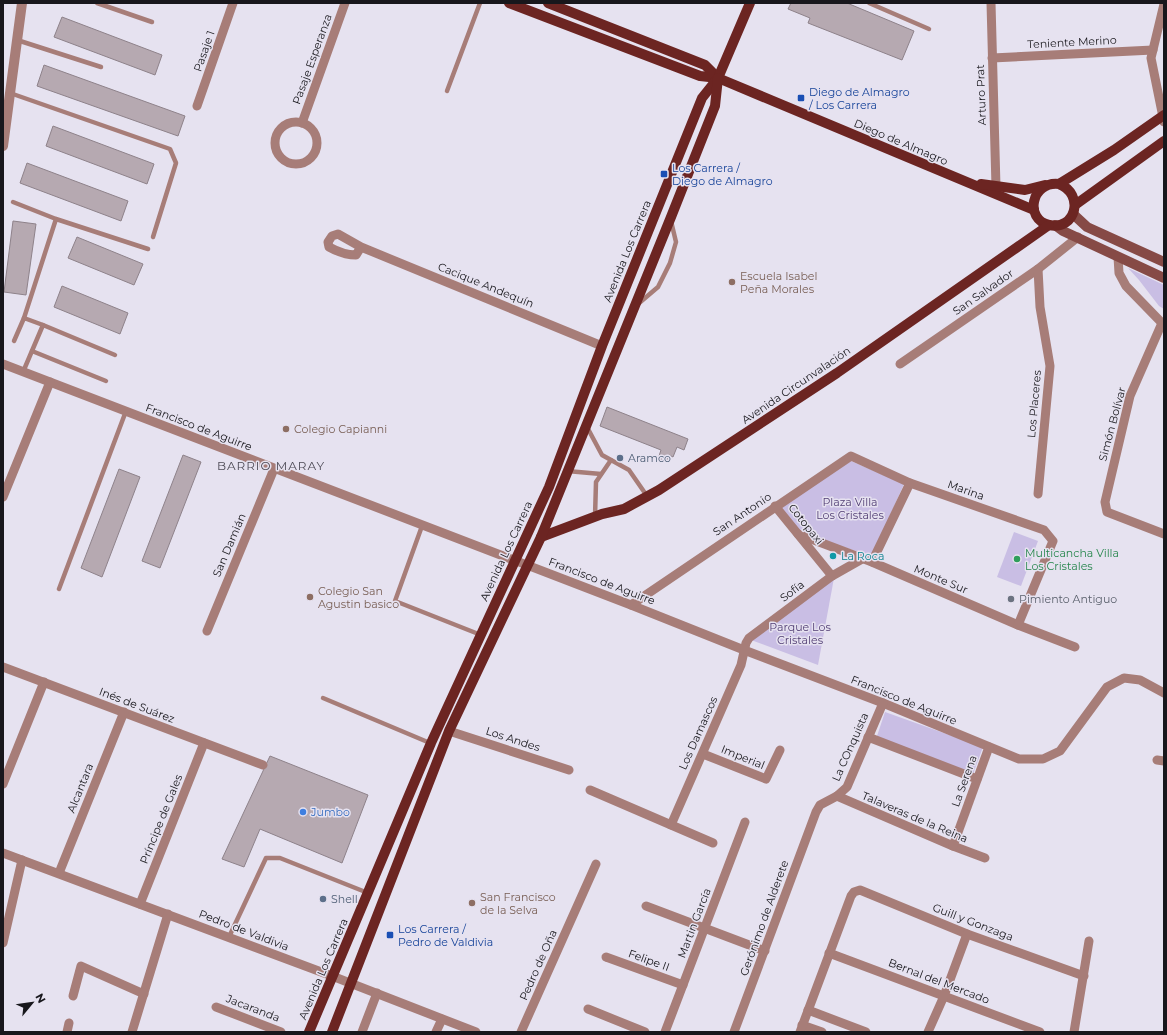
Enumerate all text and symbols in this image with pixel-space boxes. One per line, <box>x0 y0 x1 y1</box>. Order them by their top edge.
street label: Pasaje Esperanza <box>289 12 335 106</box>
street label: Pasaje 1 <box>190 29 218 73</box>
street label: Teniente Merino <box>1027 33 1117 51</box>
street label: Arturo Prat <box>973 64 989 126</box>
place label: Diego de Almagro / Los Carrera <box>808 85 910 112</box>
marker: Diego de Almagro / Los Carrera <box>796 93 806 103</box>
street label: Diego de Almagro <box>852 116 950 168</box>
place label: Los Carrera / Diego de Almagro <box>672 161 773 188</box>
marker: Los Carrera / Diego de Almagro <box>659 169 669 179</box>
street label: Avenida Los Carrera <box>600 198 654 304</box>
street label: Cacique Andequín <box>436 259 536 311</box>
street label: San Salvador <box>950 266 1016 318</box>
place label: Escuela Isabel Peña Morales <box>740 269 817 296</box>
marker: Escuela Isabel Peña Morales <box>727 277 737 287</box>
street label: Avenida Circunvalación <box>739 343 853 427</box>
street label: Los Placeres <box>1024 369 1044 438</box>
street label: Simón Bolívar <box>1095 385 1129 463</box>
street label: Francisco de Aguirre <box>144 400 255 454</box>
place label: Colegio Capianni <box>294 422 387 436</box>
marker: Colegio Capianni <box>281 424 291 434</box>
place label: Aramco <box>628 451 671 465</box>
marker: Aramco <box>615 453 625 463</box>
district label: BARRIO MARAY <box>217 458 325 473</box>
street label: Marina <box>946 477 986 503</box>
street label: San Antonio <box>710 489 774 539</box>
park label: Plaza Villa Los Cristales <box>816 495 884 522</box>
street label: Avenida Los Carrera <box>477 499 535 603</box>
street label: Cotopaxi <box>785 501 827 547</box>
street label: San Damián <box>209 511 249 579</box>
place label: Multicancha Villa Los Cristales <box>1025 546 1119 573</box>
place label: La Roca <box>841 549 884 563</box>
marker: La Roca <box>828 551 838 561</box>
street label: Francisco de Aguirre <box>547 554 658 608</box>
marker: Multicancha Villa Los Cristales <box>1012 554 1022 564</box>
street label: Monte Sur <box>912 561 970 597</box>
street label: Sofía <box>777 577 807 605</box>
place label: Colegio San Agustin basico <box>318 584 399 611</box>
marker: Colegio San Agustin basico <box>305 592 315 602</box>
place label: Pimiento Antiguo <box>1019 592 1117 606</box>
marker: Pimiento Antiguo <box>1006 594 1016 604</box>
park label: Parque Los Cristales <box>769 620 831 647</box>
street label: Francisco de Aguirre <box>849 672 959 728</box>
street label: Inés de Suárez <box>97 684 177 726</box>
street label: Los Damascos <box>676 693 721 772</box>
street label: La COnquista <box>829 710 871 784</box>
street label: Los Andes <box>484 724 543 755</box>
street label: Imperial <box>719 742 767 772</box>
street label: La Serena <box>948 753 980 809</box>
street label: Alcantara <box>64 761 96 815</box>
street label: Príncipe de Gales <box>137 772 186 866</box>
street label: Talaveras de la Reina <box>860 788 970 846</box>
place label: Jumbo <box>310 805 350 819</box>
marker: Jumbo <box>298 807 308 817</box>
street label: Gerónimo de Alderete <box>737 858 792 978</box>
street label: Martin García <box>674 886 714 960</box>
place label: San Francisco de la Selva <box>480 890 556 917</box>
place label: Shell <box>331 892 358 906</box>
marker: Shell <box>318 894 328 904</box>
marker: San Francisco de la Selva <box>467 898 477 908</box>
street label: Guill y Gonzaga <box>931 900 1015 944</box>
street label: Pedro de Valdivia <box>197 906 291 954</box>
street label: Avenida Los Carrera <box>295 916 351 1022</box>
place label: Los Carrera / Pedro de Valdivia <box>398 922 493 949</box>
street label: Pedro de Oña <box>516 927 560 1003</box>
marker: Los Carrera / Pedro de Valdivia <box>385 930 395 940</box>
street label: Felipe II <box>626 946 672 974</box>
street label: Bernal del Mercado <box>886 955 992 1007</box>
north arrow <box>12 983 52 1023</box>
text: N <box>32 991 49 1005</box>
street label: Jacaranda <box>223 991 282 1025</box>

